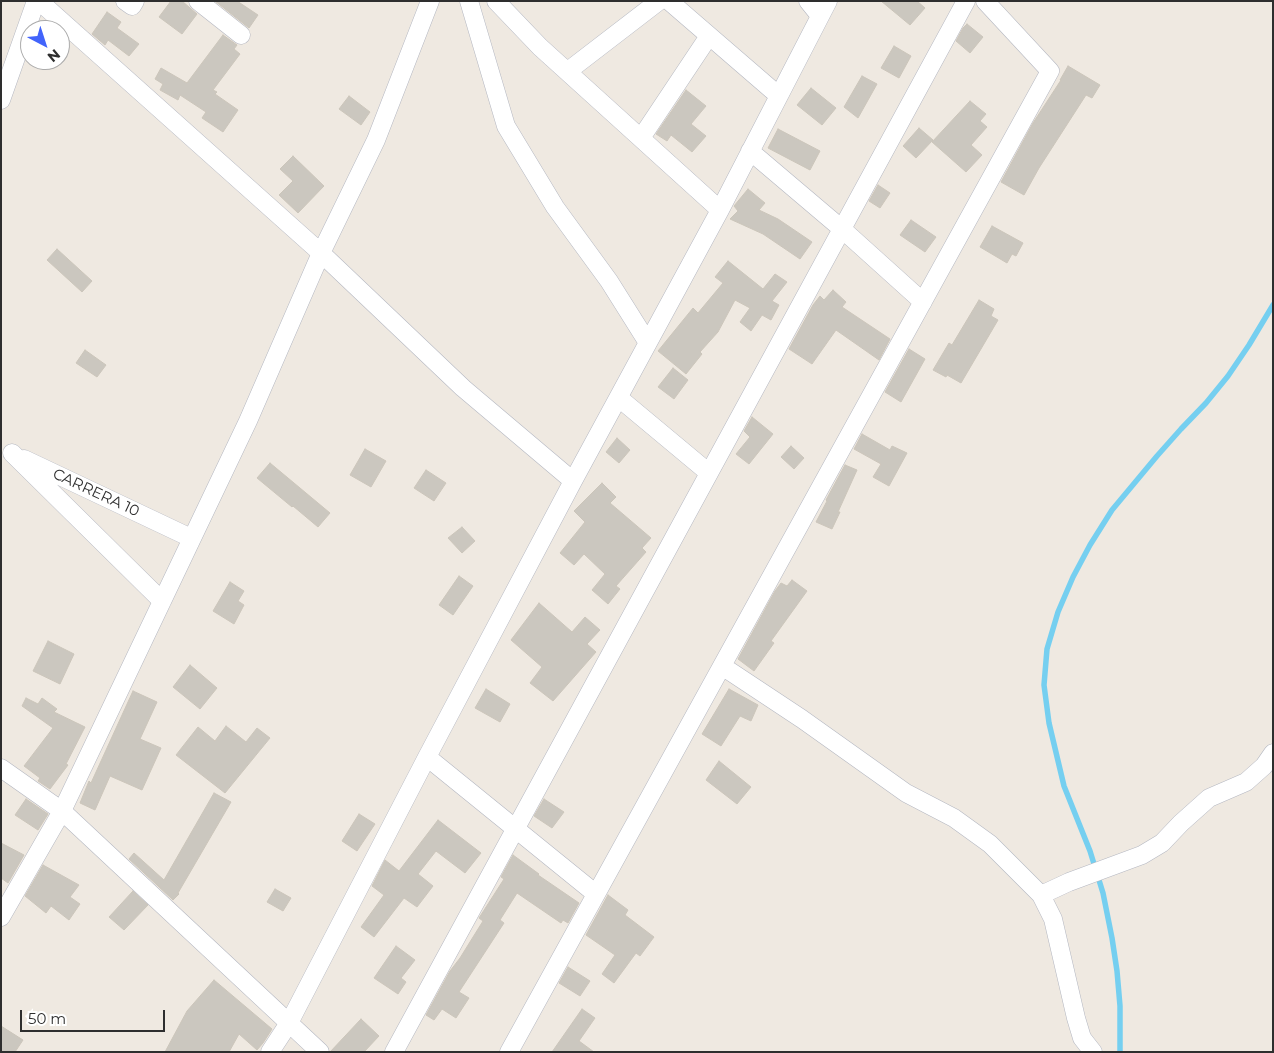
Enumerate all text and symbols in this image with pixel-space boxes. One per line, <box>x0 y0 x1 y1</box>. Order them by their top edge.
north arrow <box>20 20 70 70</box>
text: N <box>44 45 64 66</box>
street label: CARRERA 10 <box>50 465 142 521</box>
scale bar <box>22 1000 168 1032</box>
text: 50 m <box>28 1009 66 1028</box>

